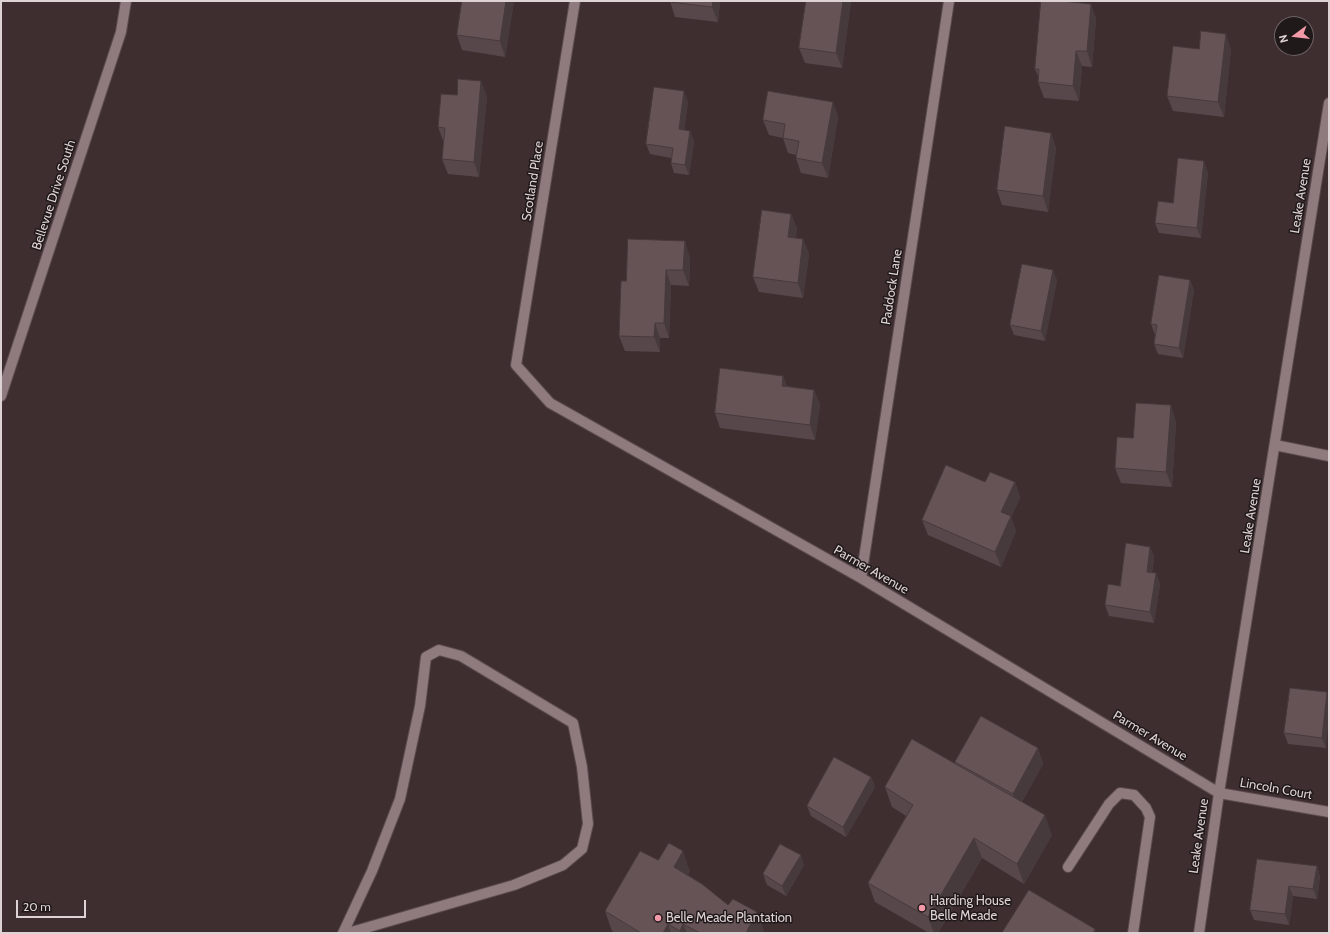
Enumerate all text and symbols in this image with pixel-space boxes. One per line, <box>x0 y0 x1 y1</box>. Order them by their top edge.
north arrow <box>1274 16 1314 56</box>
text: N <box>1276 33 1291 44</box>
street label: Bellevue Drive South <box>29 138 79 252</box>
street label: Scotland Place <box>519 140 547 222</box>
street label: Leake Avenue <box>1287 157 1315 235</box>
street label: Paddock Lane <box>878 248 906 326</box>
street label: Leake Avenue <box>1237 477 1265 555</box>
street label: Parmer Avenue <box>831 542 911 598</box>
street label: Parmer Avenue <box>1110 708 1190 764</box>
street label: Lincoln Court <box>1239 775 1313 803</box>
street label: Leake Avenue <box>1186 797 1212 875</box>
scale bar <box>18 892 88 918</box>
place label: Harding House Belle Meade <box>930 893 1011 924</box>
text: 20 m <box>23 899 51 914</box>
marker: Harding House Belle Meade <box>917 903 927 913</box>
place label: Belle Meade Plantation <box>666 910 792 926</box>
marker: Belle Meade Plantation <box>653 913 663 923</box>

